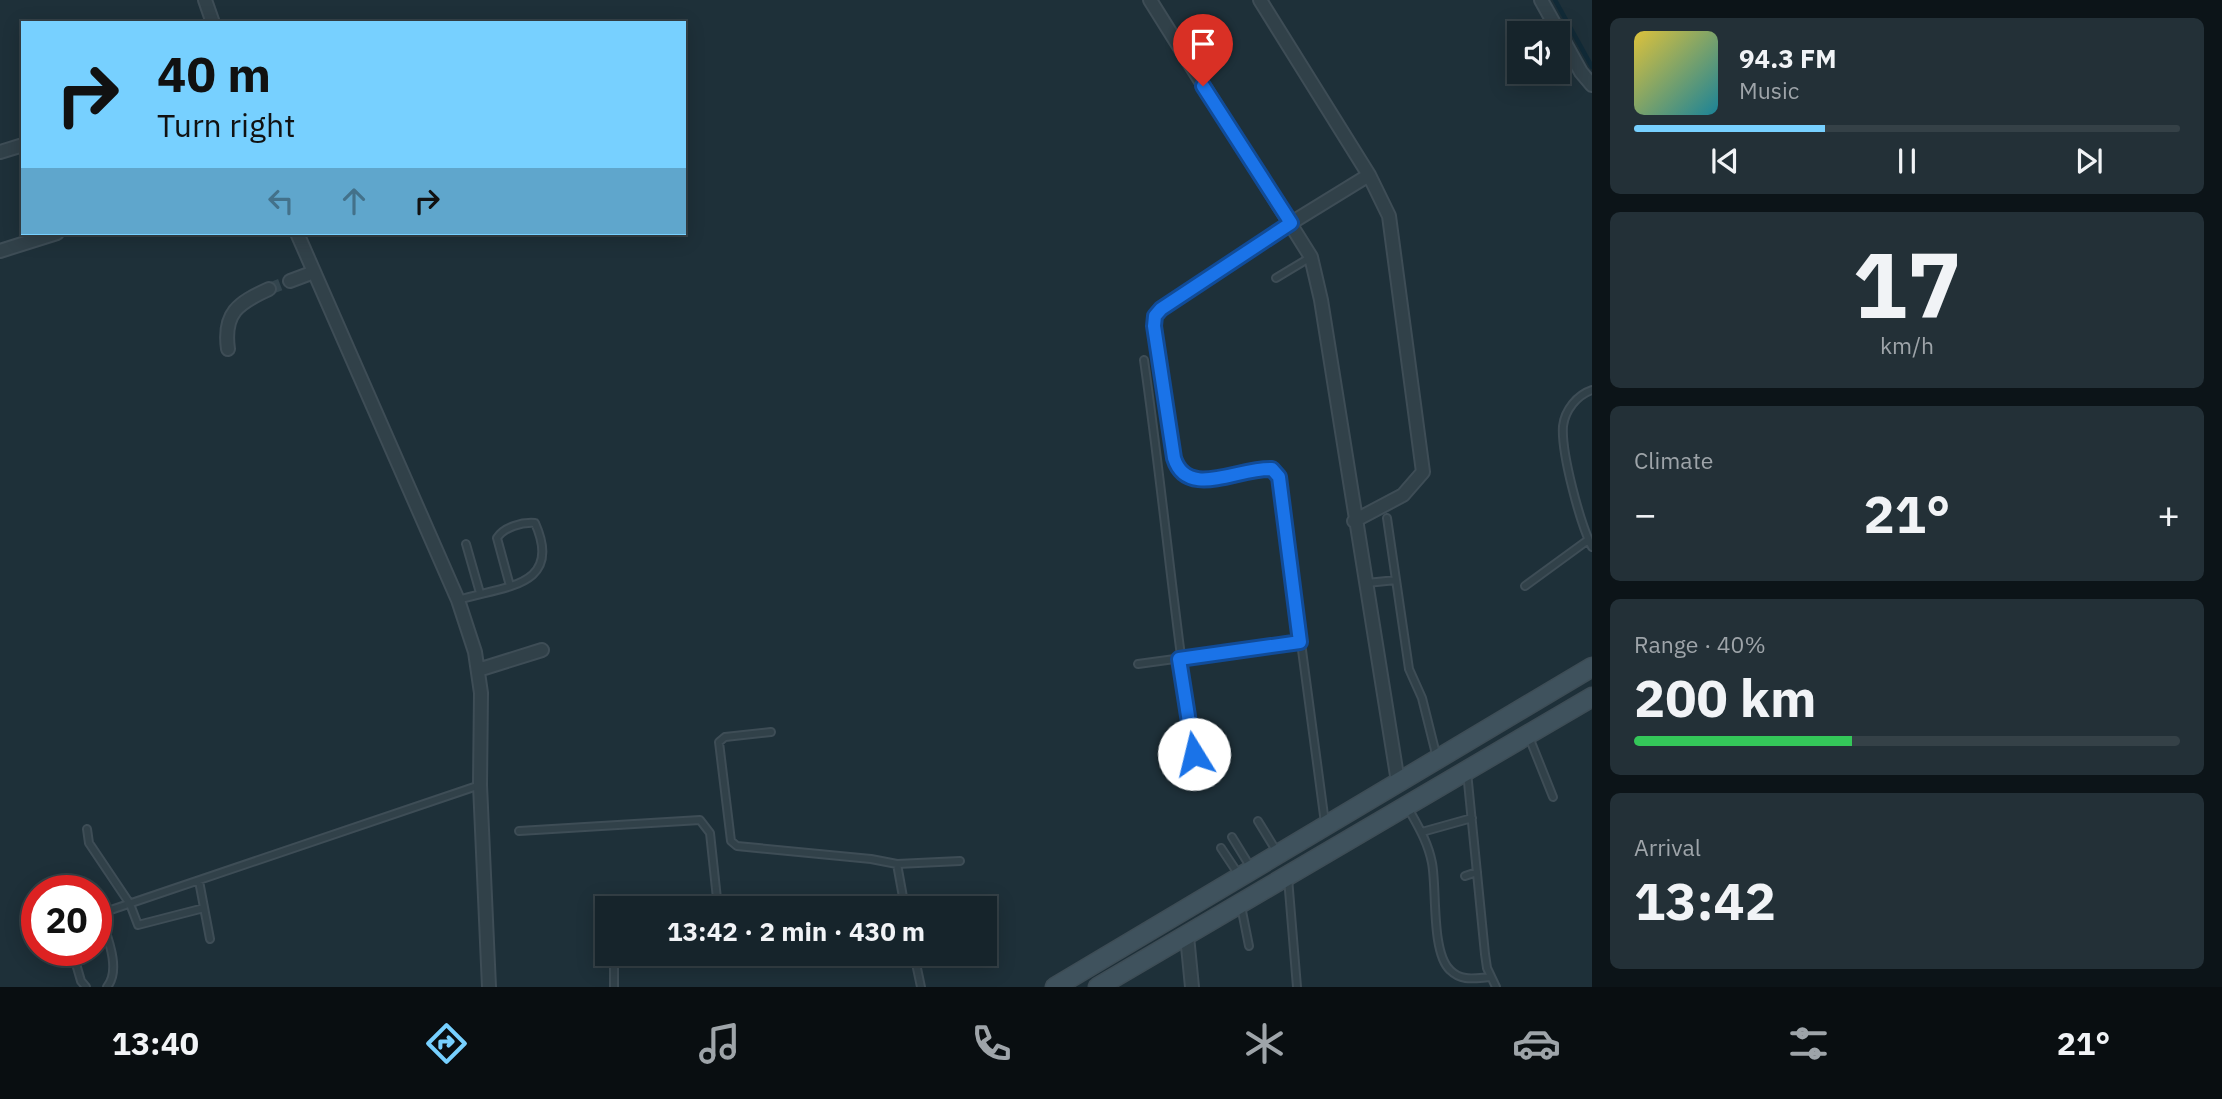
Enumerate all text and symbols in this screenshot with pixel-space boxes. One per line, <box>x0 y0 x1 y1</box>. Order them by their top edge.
pin <box>1173 14 1233 86</box>
map controls <box>1507 21 1570 84</box>
button: sound <box>1507 21 1570 84</box>
icon: arrive <box>1184 25 1222 63</box>
text: 94.3 FM <box>1739 41 1837 75</box>
text: 40 m <box>157 42 271 105</box>
icon: right <box>42 49 133 140</box>
text: Music <box>1739 75 1799 105</box>
text: Turn right <box>157 104 295 146</box>
icon: previous <box>1706 142 1744 180</box>
icon: pause <box>1888 142 1926 180</box>
icon: next <box>2070 142 2108 180</box>
icon: left <box>262 182 300 220</box>
icon: ahead <box>335 182 373 220</box>
icon: right <box>408 182 446 220</box>
text: 17 <box>1852 225 1962 343</box>
text: km/h <box>1880 330 1934 360</box>
text: Climate <box>1634 445 1713 475</box>
text: 21° <box>1864 480 1950 547</box>
text: − <box>1634 489 1657 538</box>
text: + <box>2157 489 2180 538</box>
text: Range · 40% <box>1634 629 1766 659</box>
text: 200 km <box>1634 664 1816 731</box>
position arrow <box>1157 717 1231 791</box>
text: Arrival <box>1634 832 1701 862</box>
text: 13:42 <box>1634 867 1776 934</box>
speed limit sign: 20 <box>21 875 112 966</box>
text: 13:42 · 2 min · 430 m <box>667 914 925 948</box>
icon: directions <box>422 1019 471 1068</box>
icon: music <box>695 1019 744 1068</box>
icon: phone <box>967 1019 1016 1068</box>
icon: climate <box>1240 1019 1289 1068</box>
icon: car <box>1512 1019 1561 1068</box>
icon: filters <box>1784 1019 1833 1068</box>
text: 13:40 <box>112 1022 199 1064</box>
text: 21° <box>2057 1022 2110 1064</box>

